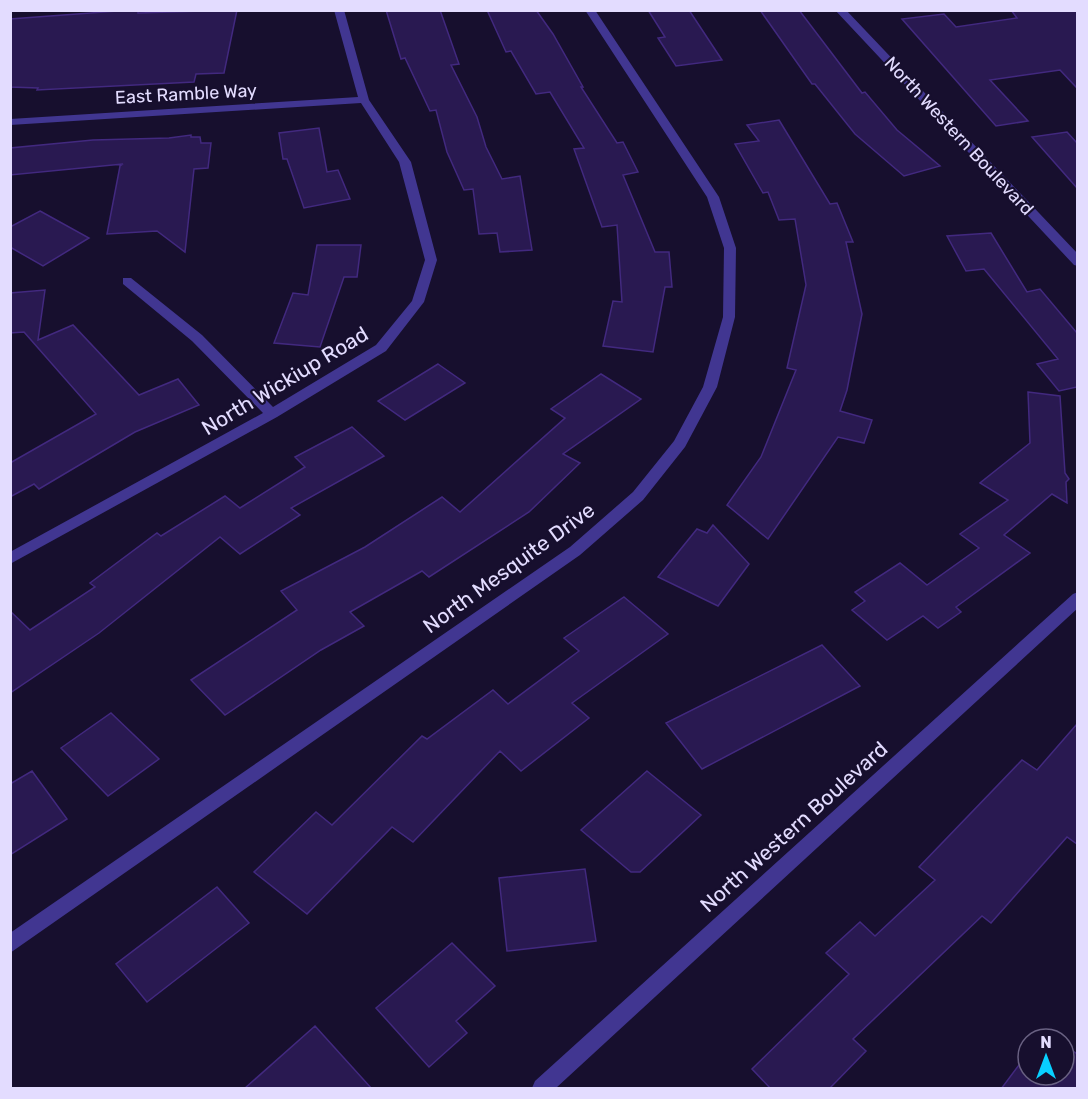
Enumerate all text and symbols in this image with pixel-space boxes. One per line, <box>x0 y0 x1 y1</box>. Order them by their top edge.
street label: North Western Boulevard <box>880 52 1038 220</box>
street label: East Ramble Way <box>114 79 258 109</box>
street label: North Wickiup Road <box>197 321 373 440</box>
street label: North Mesquite Drive <box>418 497 599 638</box>
street label: North Western Boulevard <box>695 736 892 917</box>
north arrow <box>1016 1027 1076 1087</box>
text: N <box>1040 1033 1052 1052</box>

